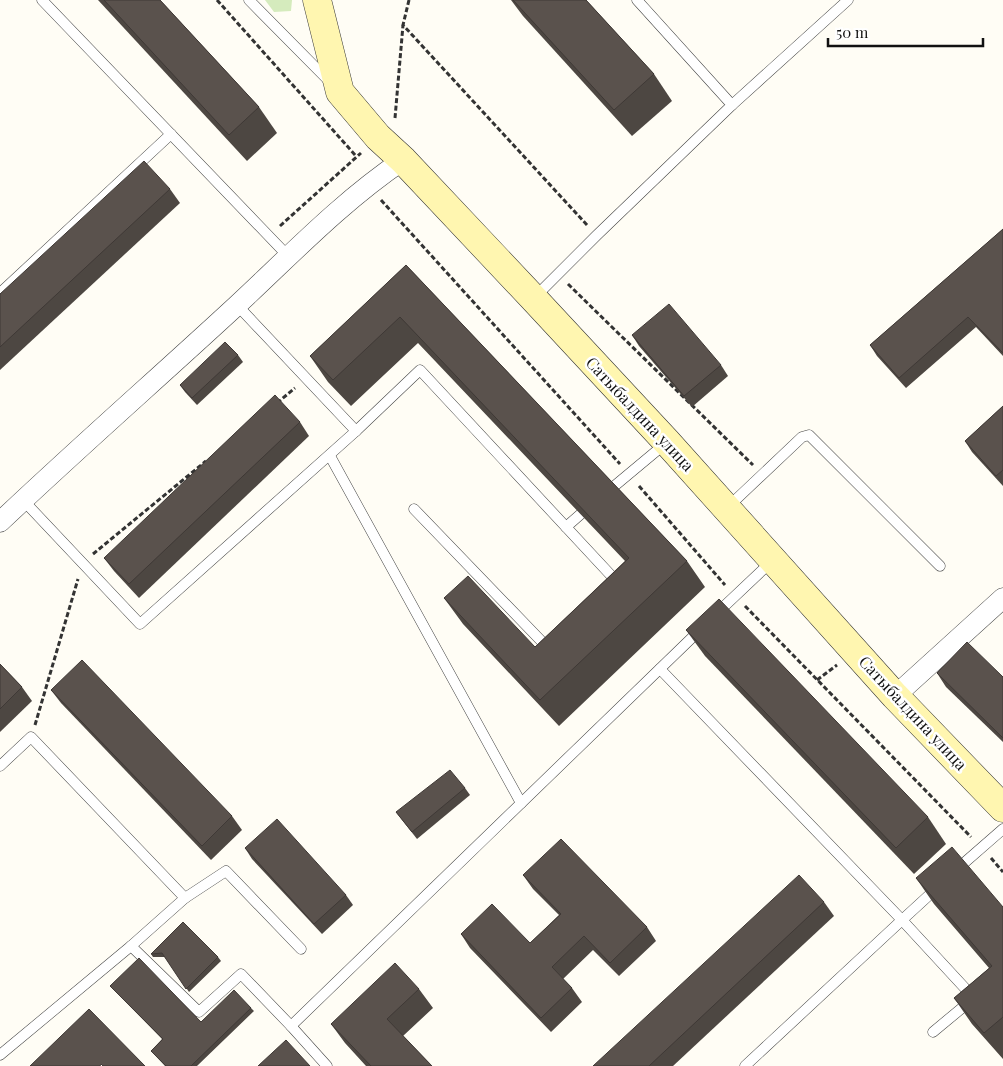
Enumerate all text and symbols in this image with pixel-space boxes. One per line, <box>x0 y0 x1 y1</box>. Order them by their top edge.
scale bar <box>828 15 983 47</box>
text: 50 m <box>836 22 869 42</box>
street label: Сатыбалдина улица <box>582 352 699 475</box>
street label: Сатыбалдина улица <box>855 651 972 774</box>

